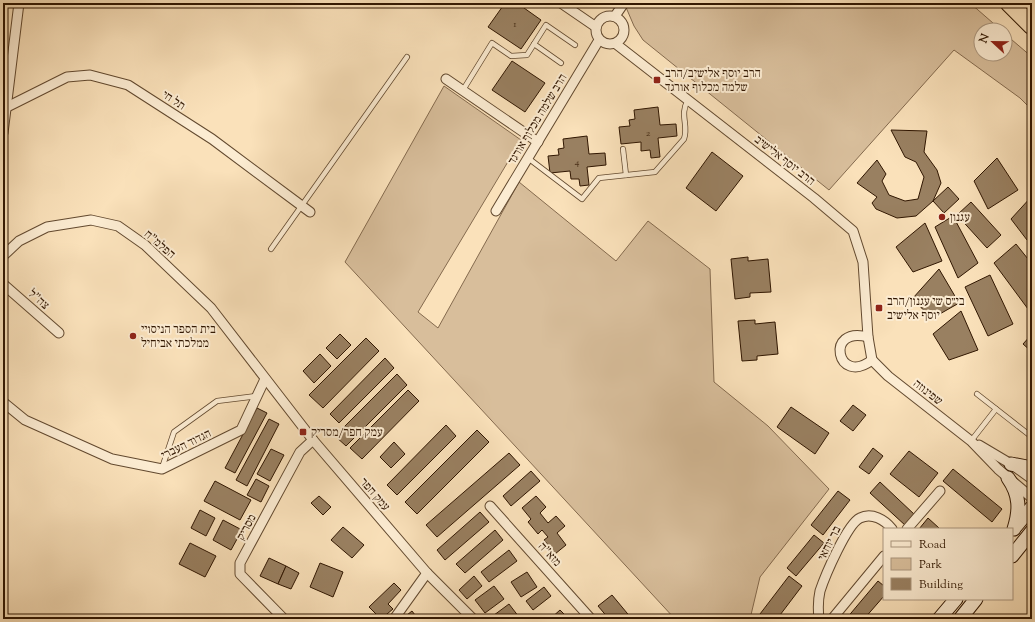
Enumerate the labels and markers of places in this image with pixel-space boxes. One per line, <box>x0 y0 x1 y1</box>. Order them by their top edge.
place label: הרב יוסף אלישיב/הרב שלמה מכלוף אורגד <box>665 65 761 97</box>
marker: הרב יוסף אלישיב/הרב שלמה מכלוף אורגד <box>652 75 662 85</box>
place label: עגנון <box>950 209 970 227</box>
marker: עגנון <box>937 212 947 222</box>
place label: בי״ס שי עגנון/הרב יוסף אלישיב <box>887 293 965 325</box>
marker: בי״ס שי עגנון/הרב יוסף אלישיב <box>874 303 884 313</box>
place label: בית הספר הניסויי ממלכתי אביחיל <box>141 321 216 353</box>
marker: בית הספר הניסויי ממלכתי אביחיל <box>128 331 138 341</box>
place label: עמק חפר/מסריק <box>311 424 383 442</box>
marker: עמק חפר/מסריק <box>298 427 308 437</box>

